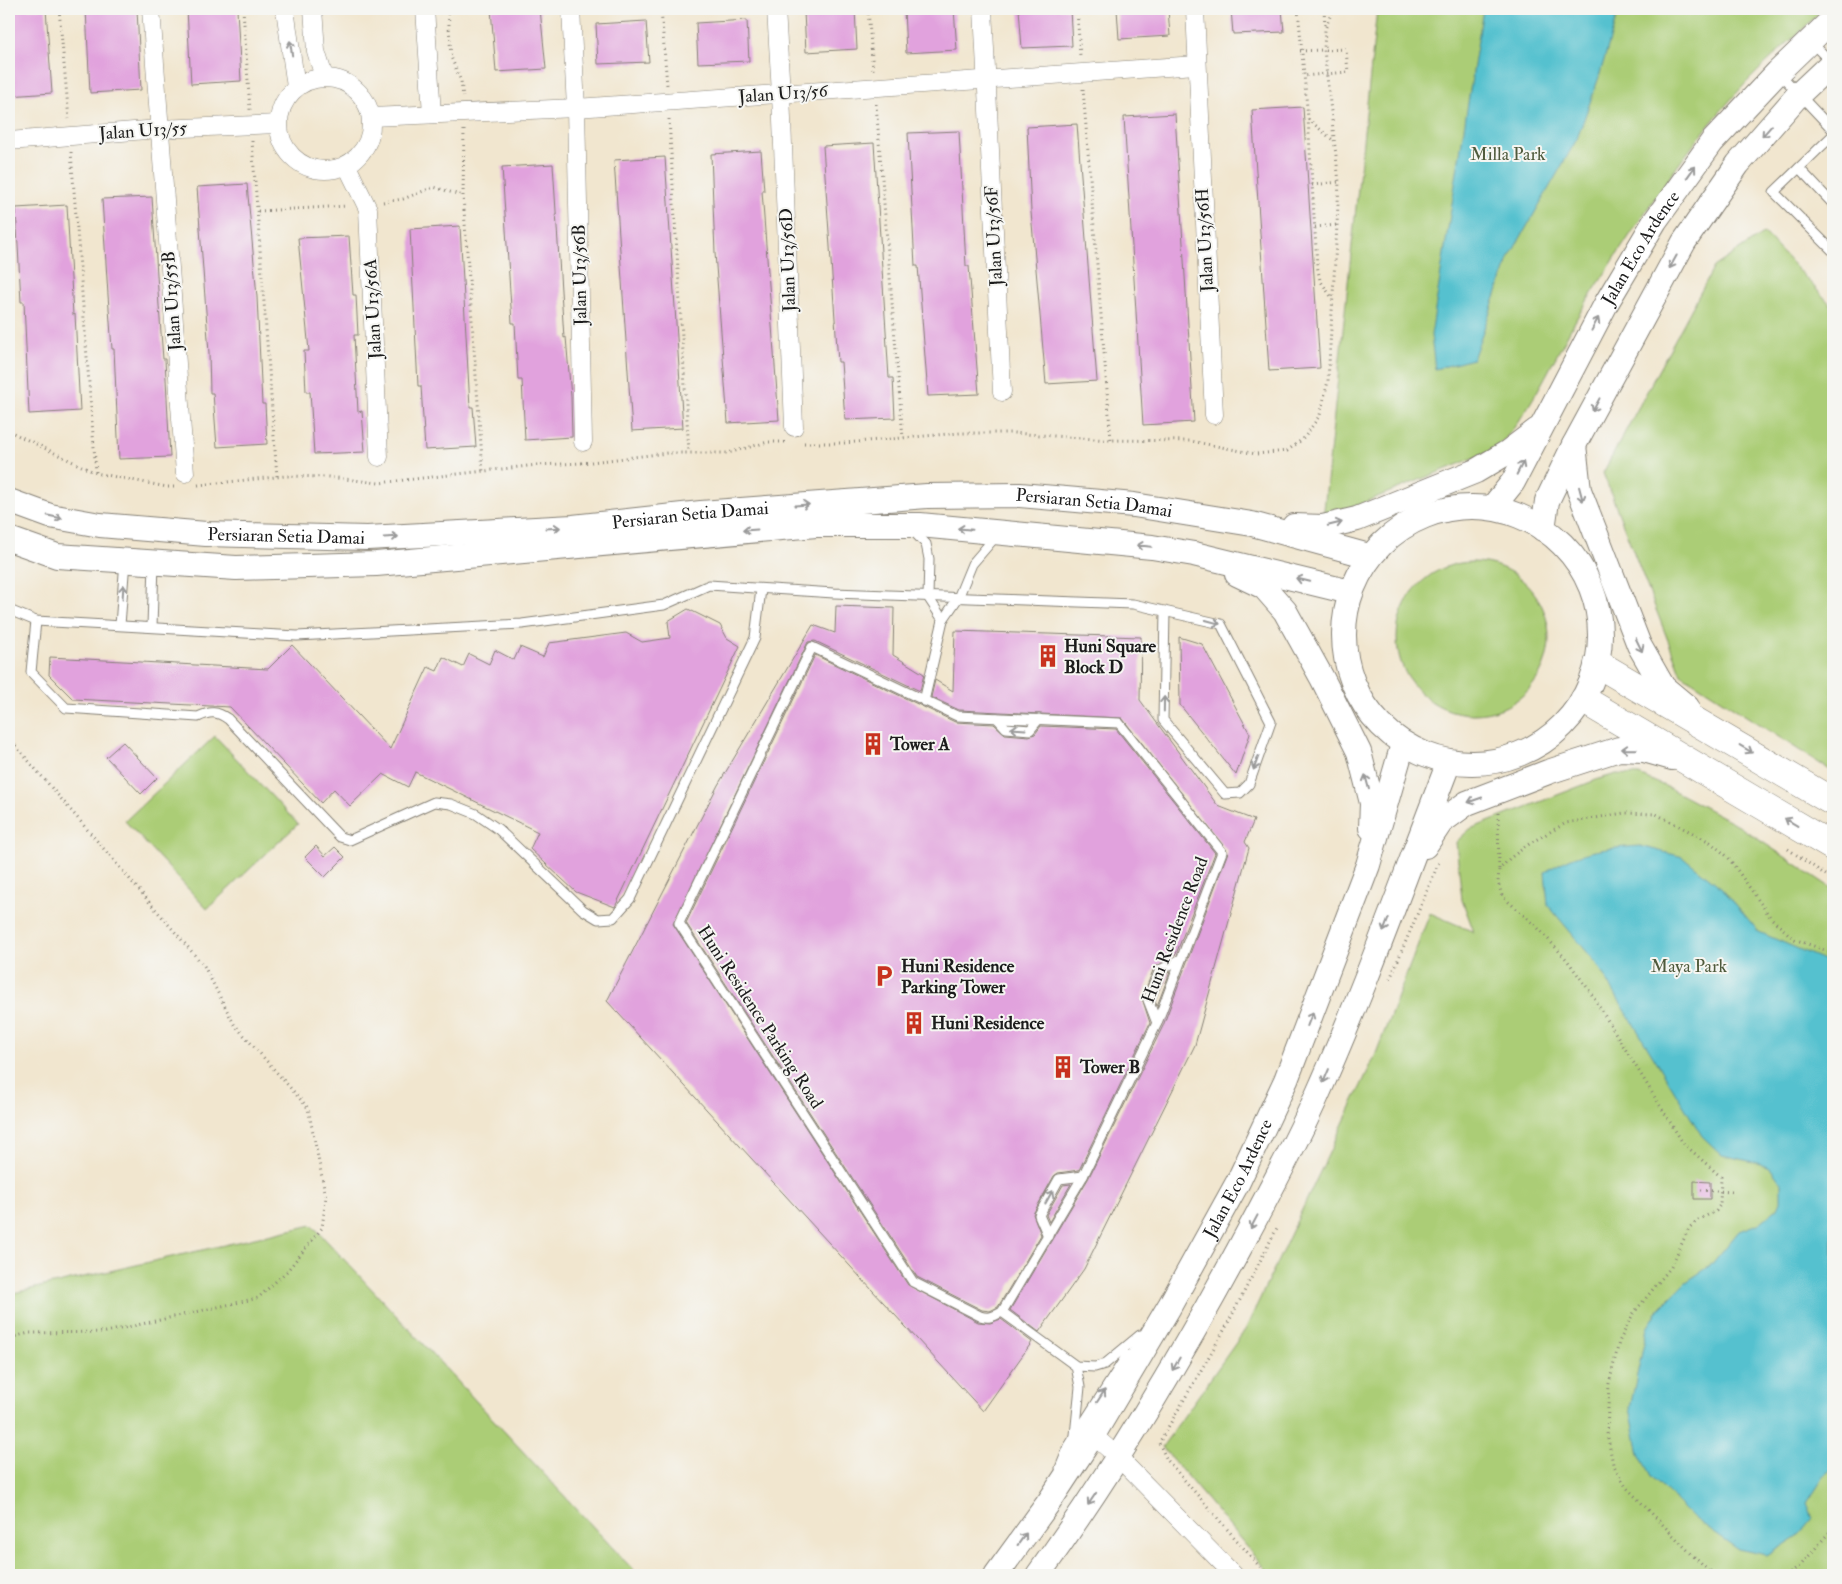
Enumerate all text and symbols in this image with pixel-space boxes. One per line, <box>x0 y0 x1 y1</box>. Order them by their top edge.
one-way arrow <box>286 40 296 56</box>
street label: Jalan U13/56 <box>737 79 829 109</box>
street label: Jalan U13/55 <box>97 116 188 146</box>
one-way arrow <box>1761 124 1773 137</box>
park label: Milla Park <box>1470 143 1546 166</box>
one-way arrow <box>1685 166 1696 179</box>
street label: Jalan U13/56F <box>980 185 1008 288</box>
street label: Jalan Eco Ardence <box>1596 186 1685 310</box>
street label: Jalan U13/56H <box>1191 187 1219 294</box>
street label: Jalan U13/56D <box>775 208 801 313</box>
street label: Jalan U13/56B <box>568 224 592 327</box>
street label: Jalan U13/55B <box>157 250 187 353</box>
one-way arrow <box>1668 255 1678 270</box>
street label: Jalan U13/56A <box>359 257 387 361</box>
one-way arrow <box>1591 317 1600 332</box>
one-way arrow <box>1591 398 1601 413</box>
one-way arrow <box>1515 461 1525 476</box>
street label: Persiaran Setia Damai <box>1015 483 1174 523</box>
one-way arrow <box>1576 485 1586 501</box>
street label: Persiaran Setia Damai <box>611 496 770 534</box>
one-way arrow <box>794 500 810 509</box>
one-way arrow <box>46 513 62 522</box>
one-way arrow <box>1327 519 1343 528</box>
street label: Persiaran Setia Damai <box>207 523 365 549</box>
one-way arrow <box>545 524 561 533</box>
one-way arrow <box>957 524 973 534</box>
one-way arrow <box>742 525 758 535</box>
one-way arrow <box>383 532 399 541</box>
one-way arrow <box>1136 541 1152 551</box>
one-way arrow <box>1295 575 1311 584</box>
one-way arrow <box>118 585 127 601</box>
one-way arrow <box>1204 618 1220 627</box>
place label: Huni Square Block D <box>1064 635 1157 679</box>
one-way arrow <box>1635 637 1645 652</box>
building icon: Huni Square Block D <box>1035 643 1061 669</box>
one-way arrow <box>1159 696 1169 712</box>
one-way arrow <box>1010 724 1026 733</box>
building icon: Tower A <box>860 731 886 757</box>
place label: Tower A <box>889 733 951 756</box>
one-way arrow <box>1621 744 1638 754</box>
one-way arrow <box>1738 745 1752 755</box>
one-way arrow <box>1251 755 1260 771</box>
one-way arrow <box>1361 774 1371 790</box>
one-way arrow <box>1468 796 1483 805</box>
one-way arrow <box>1785 817 1799 827</box>
street label: Huni Residence Road <box>1137 854 1214 1006</box>
one-way arrow <box>1381 917 1390 932</box>
street label: Huni Residence Parking Road <box>692 921 828 1113</box>
place label: Huni Residence Parking Tower <box>901 955 1015 999</box>
park label: Maya Park <box>1651 955 1728 978</box>
parking icon: Huni Residence Parking Tower <box>871 963 897 989</box>
building icon: Huni Residence <box>901 1010 927 1036</box>
place label: Huni Residence <box>931 1012 1045 1035</box>
one-way arrow <box>1306 1012 1315 1027</box>
building icon: Tower B <box>1050 1054 1076 1080</box>
place label: Tower B <box>1079 1056 1140 1079</box>
one-way arrow <box>1320 1068 1330 1083</box>
street label: Jalan Eco Ardence <box>1197 1115 1278 1243</box>
one-way arrow <box>1044 1189 1054 1204</box>
one-way arrow <box>1249 1214 1259 1229</box>
one-way arrow <box>1170 1356 1180 1370</box>
one-way arrow <box>1096 1389 1106 1403</box>
one-way arrow <box>1087 1492 1097 1506</box>
one-way arrow <box>1017 1532 1027 1546</box>

